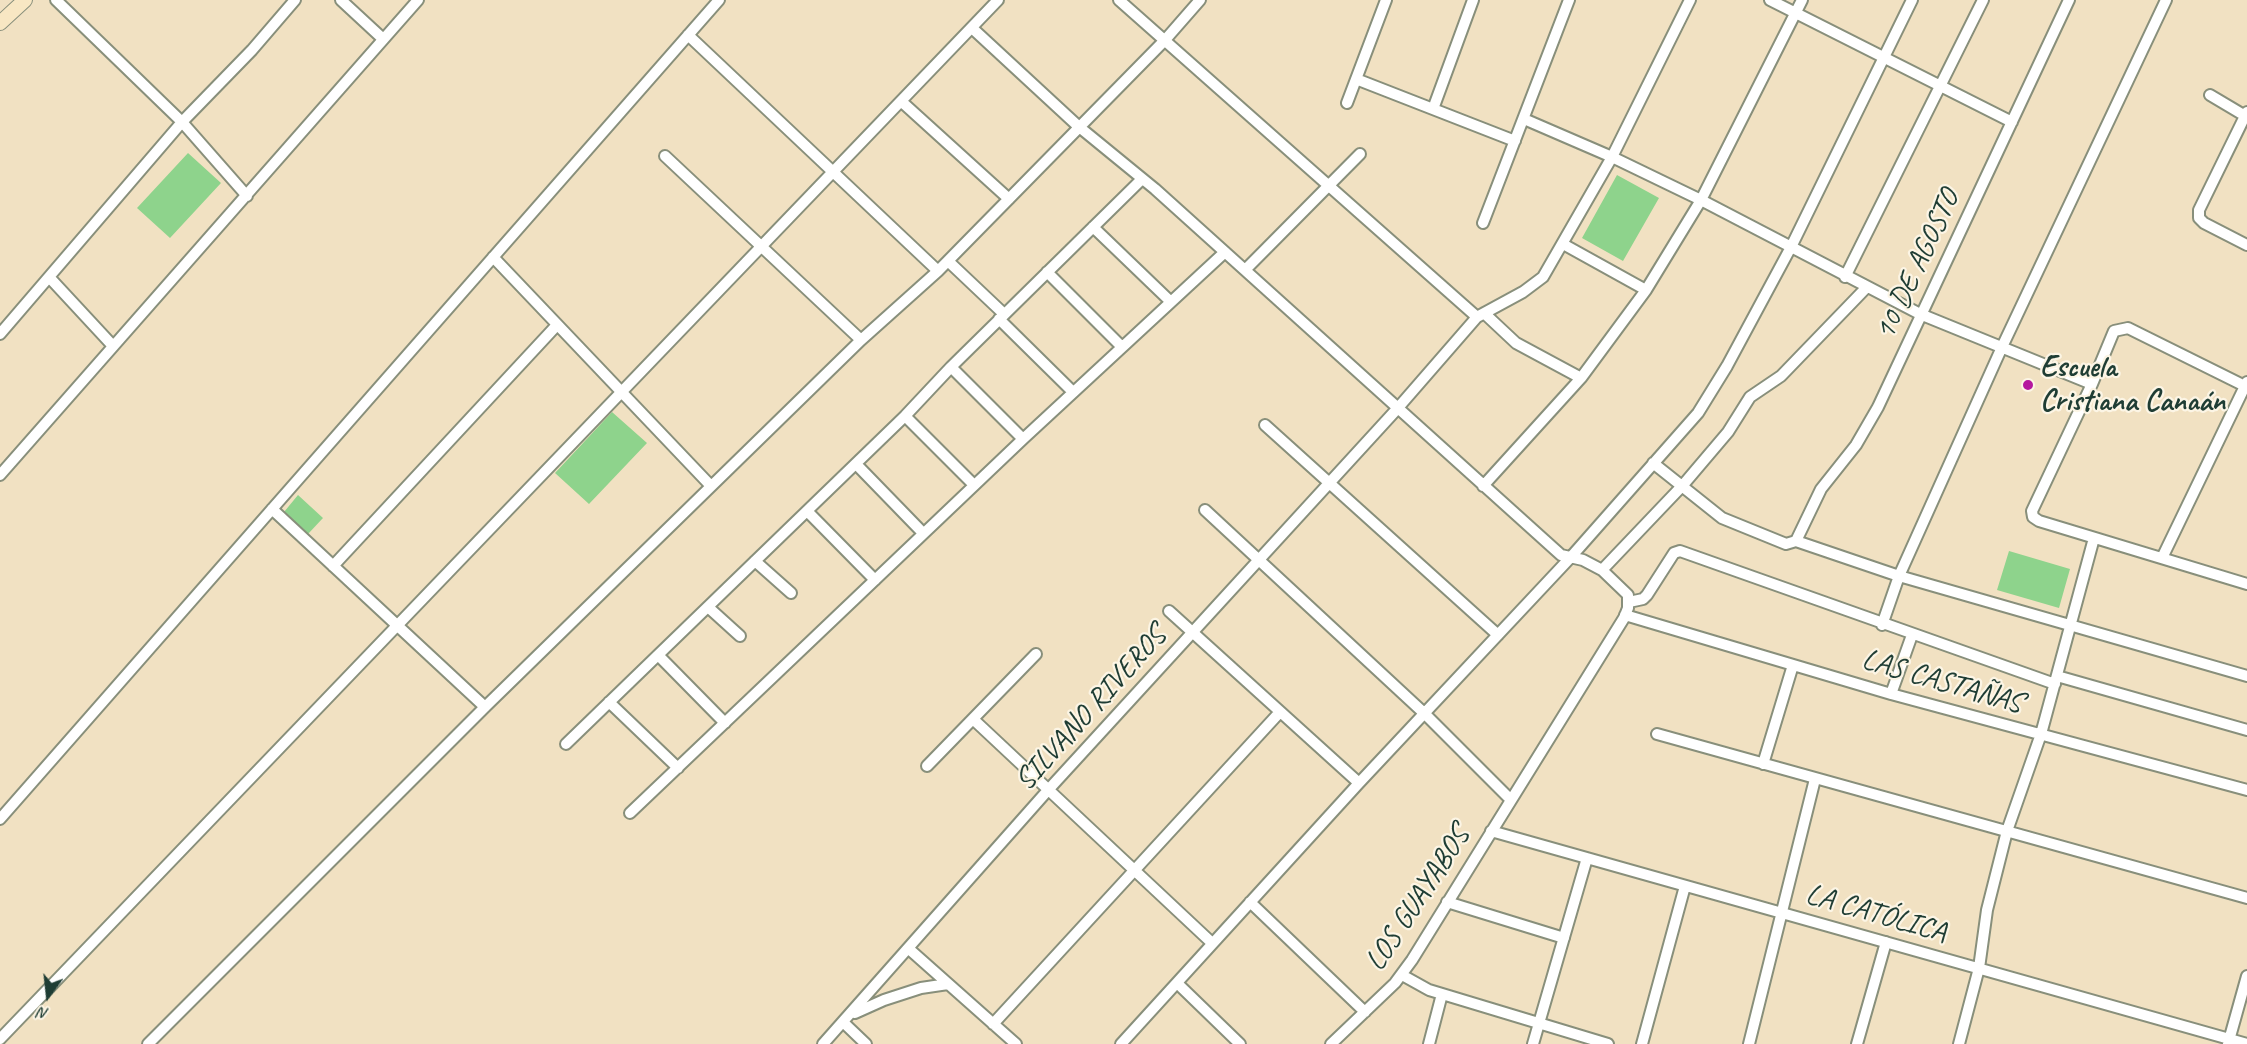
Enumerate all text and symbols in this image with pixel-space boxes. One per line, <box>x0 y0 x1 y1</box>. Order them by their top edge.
street label: 10 DE AGOSTO <box>1868 184 1968 346</box>
place label: Escuela Cristiana Canaán <box>2040 350 2225 421</box>
marker: Escuela Cristiana Canaán <box>2021 378 2035 392</box>
street label: SILVANO RIVEROS <box>1008 619 1174 799</box>
street label: LAS CASTAÑAS <box>1858 642 2026 722</box>
street label: LOS GUAYABOS <box>1358 820 1478 978</box>
street label: LA CATÓLICA <box>1802 877 1950 951</box>
north arrow <box>18 966 78 1026</box>
text: N <box>36 1002 51 1024</box>

